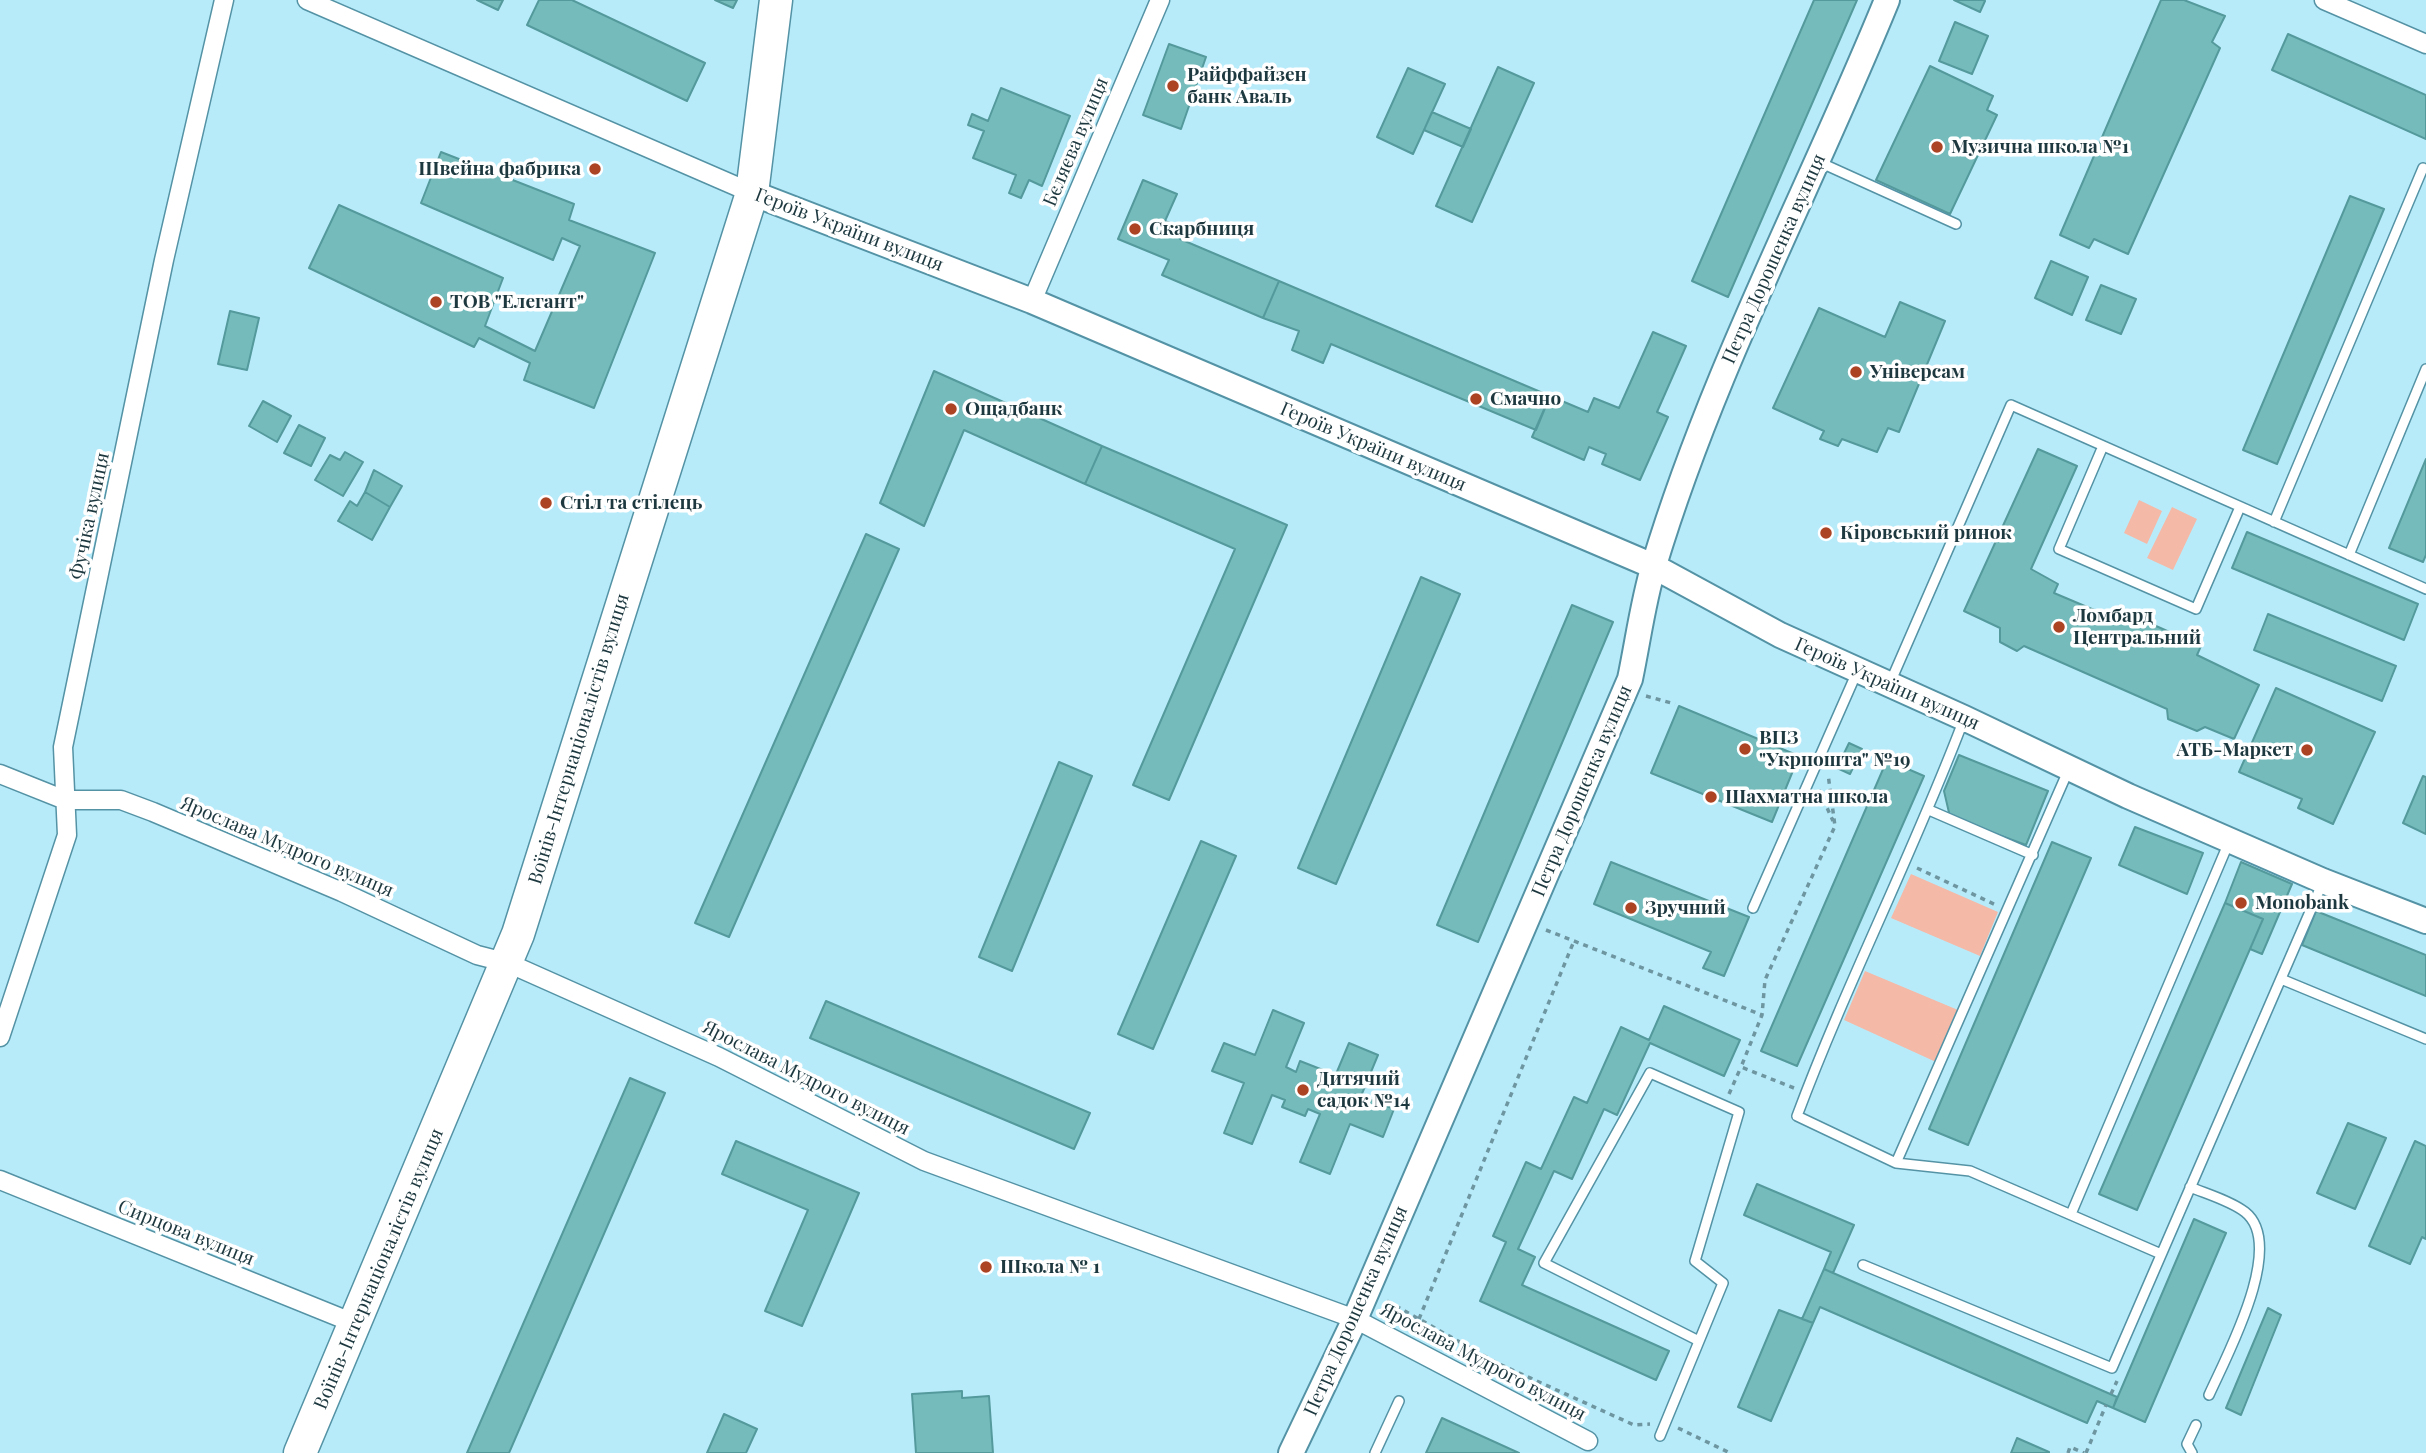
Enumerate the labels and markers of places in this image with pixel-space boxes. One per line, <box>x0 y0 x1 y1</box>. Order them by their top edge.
place label: Райффайзен банк Аваль <box>1187 64 1307 108</box>
marker: Райффайзен банк Аваль <box>1165 78 1181 94</box>
place label: Музична школа №1 <box>1951 136 2129 158</box>
marker: Музична школа №1 <box>1929 139 1945 155</box>
place label: Швейна фабрика <box>418 158 581 180</box>
marker: Швейна фабрика <box>587 161 603 177</box>
place label: Скарбниця <box>1149 218 1254 240</box>
marker: Скарбниця <box>1127 221 1143 237</box>
place label: ТОВ "Елегант" <box>450 291 584 313</box>
marker: ТОВ "Елегант" <box>428 294 444 310</box>
place label: Універсам <box>1870 361 1965 383</box>
marker: Універсам <box>1848 364 1864 380</box>
place label: Смачно <box>1490 388 1561 410</box>
marker: Смачно <box>1468 391 1484 407</box>
place label: Ощадбанк <box>965 398 1062 420</box>
marker: Ощадбанк <box>943 401 959 417</box>
place label: Стіл та стілець <box>560 492 702 514</box>
marker: Стіл та стілець <box>538 495 554 511</box>
place label: Кіровський ринок <box>1840 522 2012 544</box>
marker: Кіровський ринок <box>1818 525 1834 541</box>
place label: Ломбард Центральний <box>2073 605 2201 649</box>
marker: Ломбард Центральний <box>2051 619 2067 635</box>
place label: ВПЗ "Укрпошта" №19 <box>1759 727 1911 771</box>
place label: АТБ-Маркет <box>2177 739 2293 761</box>
marker: ВПЗ "Укрпошта" №19 <box>1737 741 1753 757</box>
marker: АТБ-Маркет <box>2299 742 2315 758</box>
place label: Шахматна школа <box>1725 786 1888 808</box>
marker: Шахматна школа <box>1703 789 1719 805</box>
place label: Monobank <box>2255 892 2349 914</box>
marker: Monobank <box>2233 895 2249 911</box>
place label: Зручний <box>1645 897 1726 919</box>
marker: Зручний <box>1623 900 1639 916</box>
place label: Дитячий садок №14 <box>1317 1068 1410 1112</box>
marker: Дитячий садок №14 <box>1295 1082 1311 1098</box>
place label: Школа № 1 <box>1000 1256 1100 1278</box>
marker: Школа № 1 <box>978 1259 994 1275</box>

